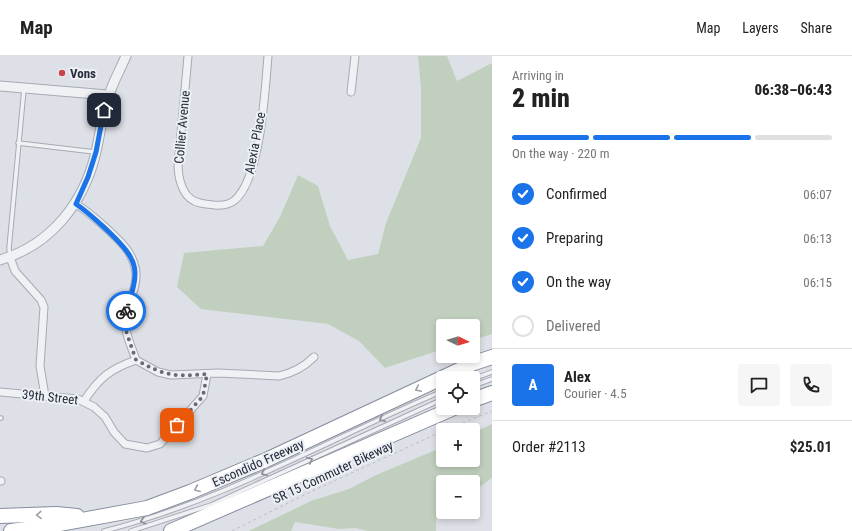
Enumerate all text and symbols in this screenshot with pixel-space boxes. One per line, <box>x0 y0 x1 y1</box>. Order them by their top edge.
text: Map <box>20 16 53 39</box>
text: Map <box>696 20 720 36</box>
text: Layers <box>742 20 779 36</box>
text: Share <box>801 20 832 36</box>
place label: Vons <box>70 66 96 81</box>
marker: Vons <box>57 68 67 78</box>
text: Arriving in <box>512 68 564 83</box>
text: 06:38–06:43 <box>754 81 832 99</box>
text: 2 min <box>512 83 570 113</box>
street label: Collier Avenue <box>171 90 193 164</box>
pin <box>87 93 121 127</box>
icon: home <box>93 99 115 121</box>
street label: Alexia Place <box>242 111 268 175</box>
text: On the way · 220 m <box>512 146 609 161</box>
icon: check <box>512 183 534 205</box>
text: Confirmed <box>546 185 607 203</box>
text: 06:07 <box>803 187 832 202</box>
icon: check <box>512 227 534 249</box>
text: Preparing <box>546 229 603 247</box>
text: 06:13 <box>803 231 832 246</box>
icon: check <box>512 271 534 293</box>
text: On the way <box>546 273 611 291</box>
text: 06:15 <box>803 275 832 290</box>
courier <box>106 291 146 331</box>
icon: bike <box>115 300 137 322</box>
text: Delivered <box>546 317 601 335</box>
north arrow <box>436 319 480 363</box>
map controls <box>436 319 480 519</box>
button: chat <box>738 364 780 406</box>
button: phone <box>790 364 832 406</box>
text: Alex <box>564 368 591 386</box>
button: locate <box>436 371 480 415</box>
text: A <box>529 376 537 394</box>
one-way arrow <box>415 384 422 392</box>
text: Courier · 4.5 <box>564 386 627 401</box>
street label: 39th Street <box>21 387 79 407</box>
pin <box>160 408 194 442</box>
icon: bag <box>166 414 188 436</box>
one-way arrow <box>379 414 386 422</box>
button: + <box>436 423 480 467</box>
street label: Escondido Freeway <box>210 436 307 490</box>
street label: SR 15 Commuter Bikeway <box>270 437 396 506</box>
text: Order #2113 <box>512 438 586 456</box>
text: $25.01 <box>790 438 832 456</box>
one-way arrow <box>306 456 313 464</box>
one-way arrow <box>261 468 269 476</box>
button: − <box>436 475 480 519</box>
one-way arrow <box>194 484 202 492</box>
one-way arrow <box>36 511 42 519</box>
one-way arrow <box>140 516 147 525</box>

